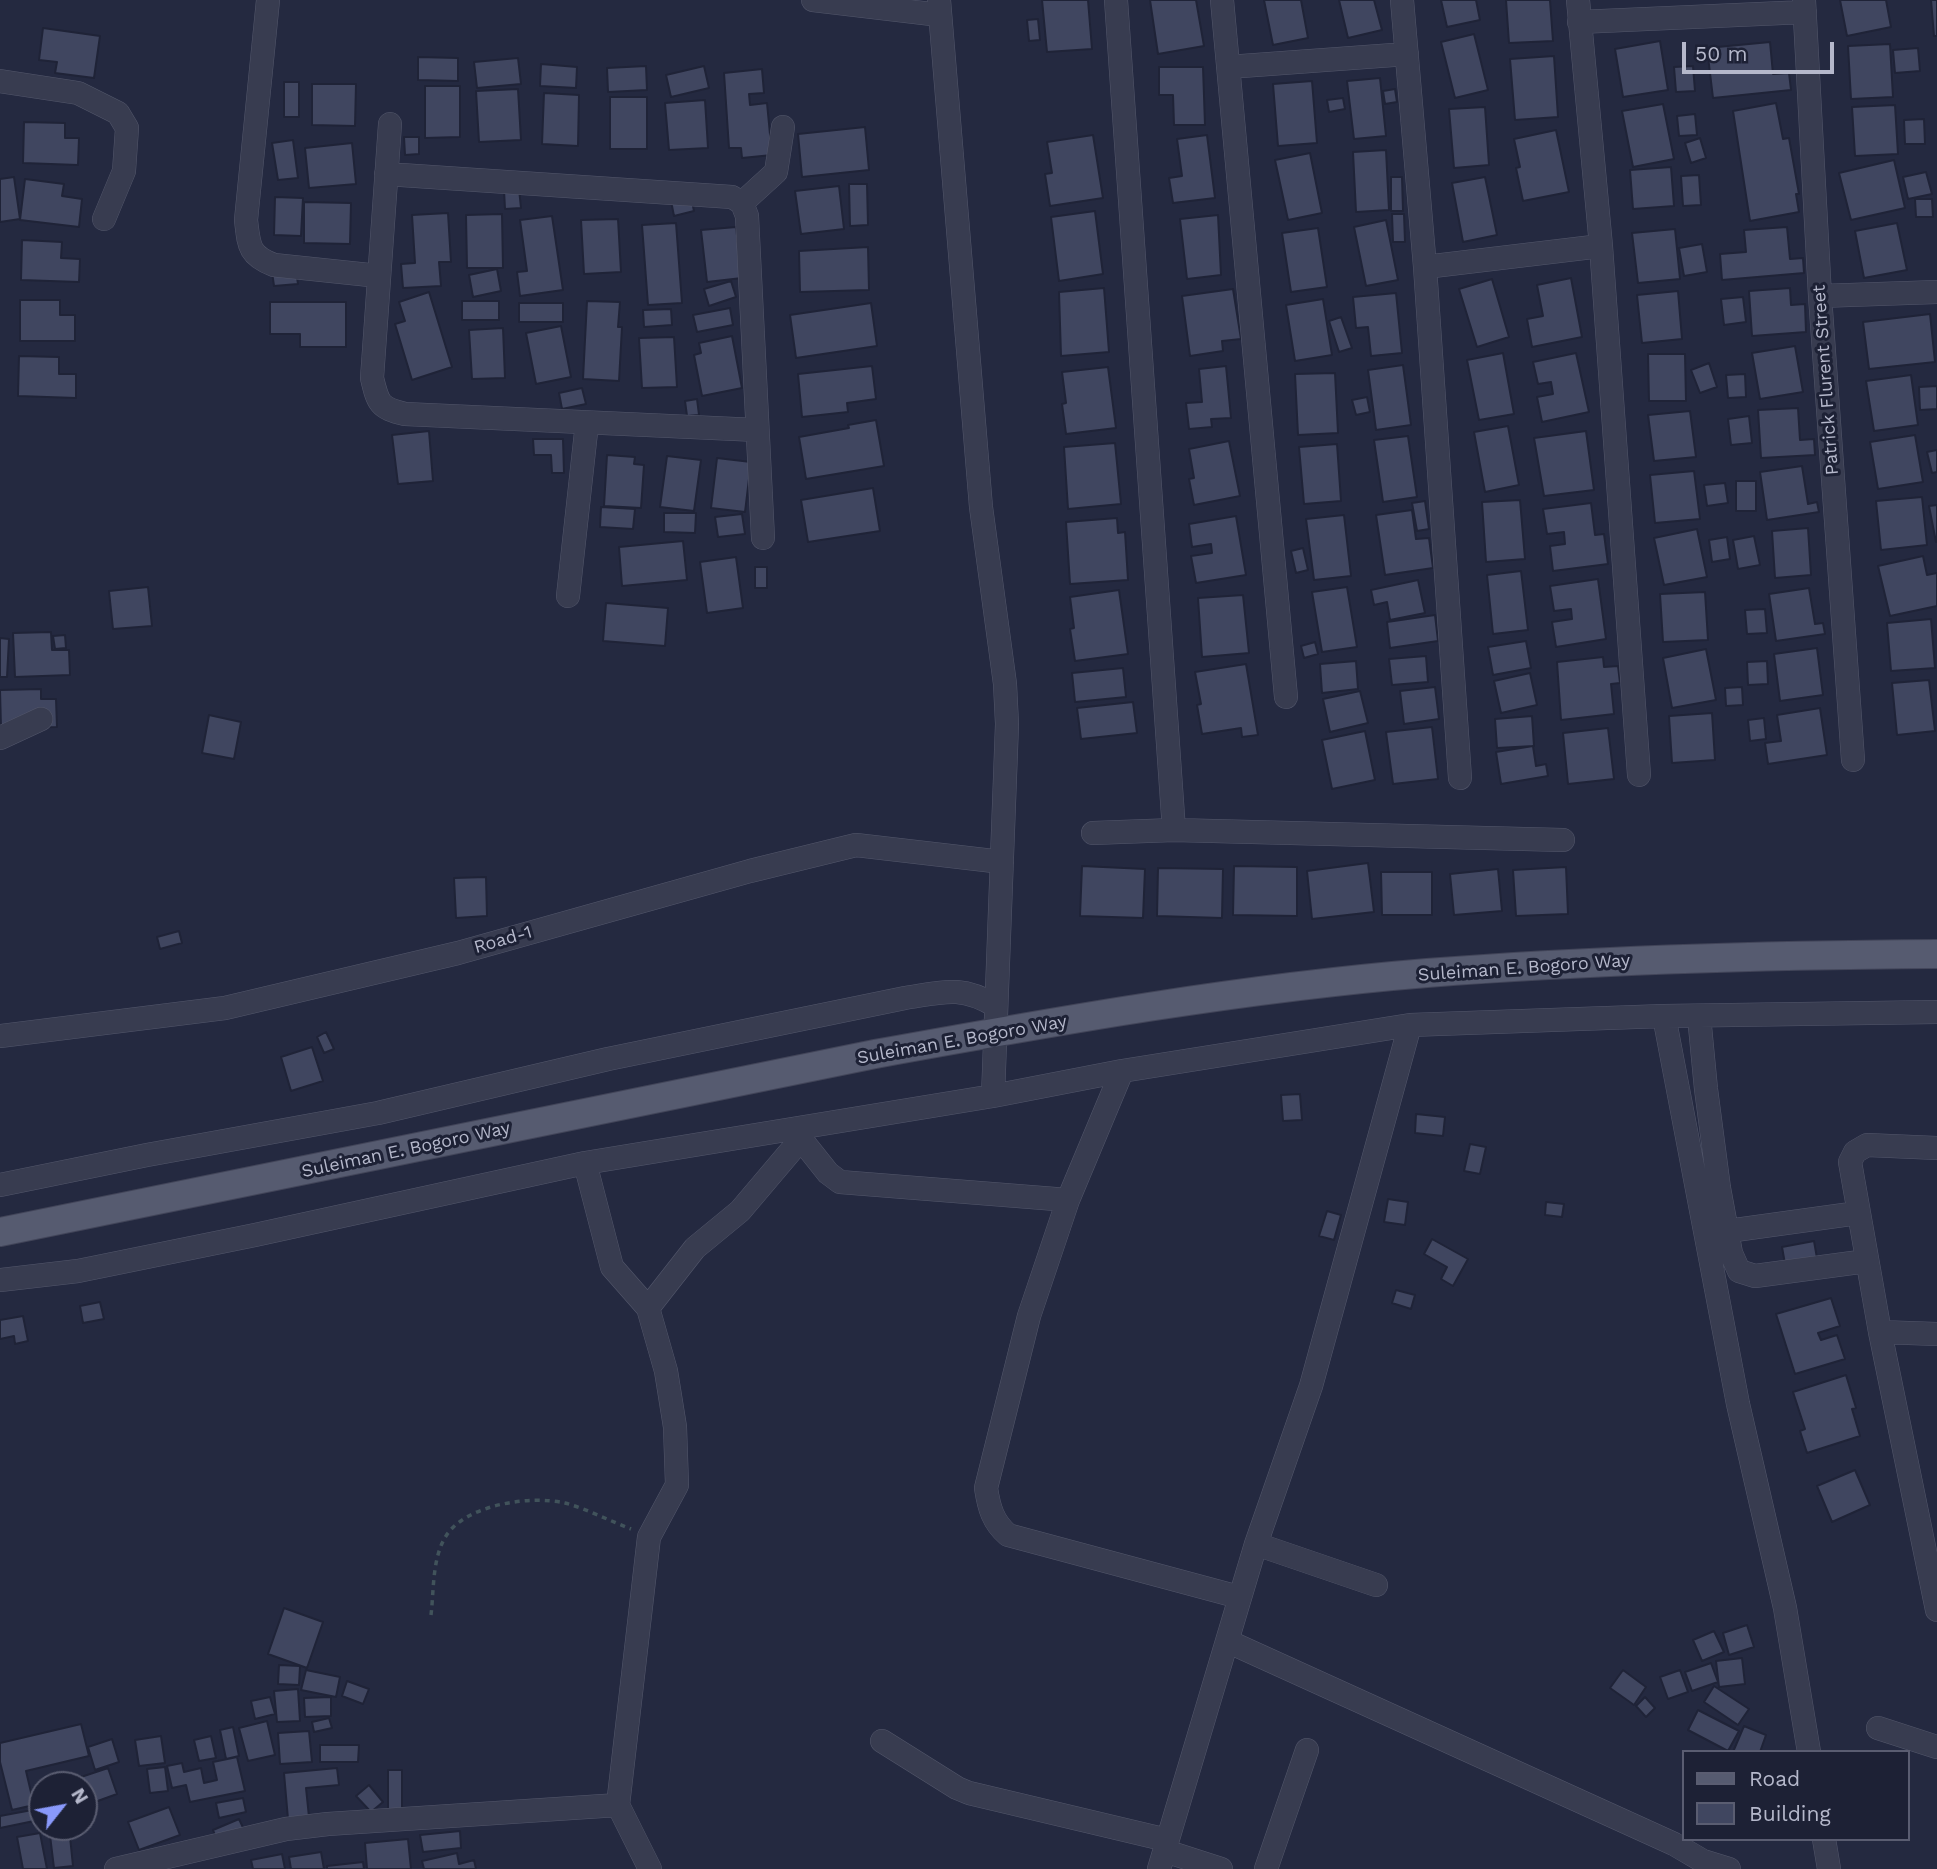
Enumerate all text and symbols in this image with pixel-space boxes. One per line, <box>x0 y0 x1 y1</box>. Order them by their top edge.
scale bar <box>1685 28 1837 72</box>
text: 50 m <box>1695 41 1747 66</box>
street label: Patrick Flurent Street <box>1809 284 1843 476</box>
street label: Road-1 <box>471 921 535 959</box>
street label: Suleiman E. Bogoro Way <box>1417 950 1631 986</box>
street label: Suleiman E. Bogoro Way <box>855 1011 1069 1069</box>
street label: Suleiman E. Bogoro Way <box>300 1117 512 1183</box>
legend <box>1682 1750 1909 1841</box>
text: Road <box>1749 1766 1800 1791</box>
north arrow <box>28 1771 98 1841</box>
text: N <box>66 1784 93 1808</box>
text: Building <box>1749 1801 1831 1826</box>

